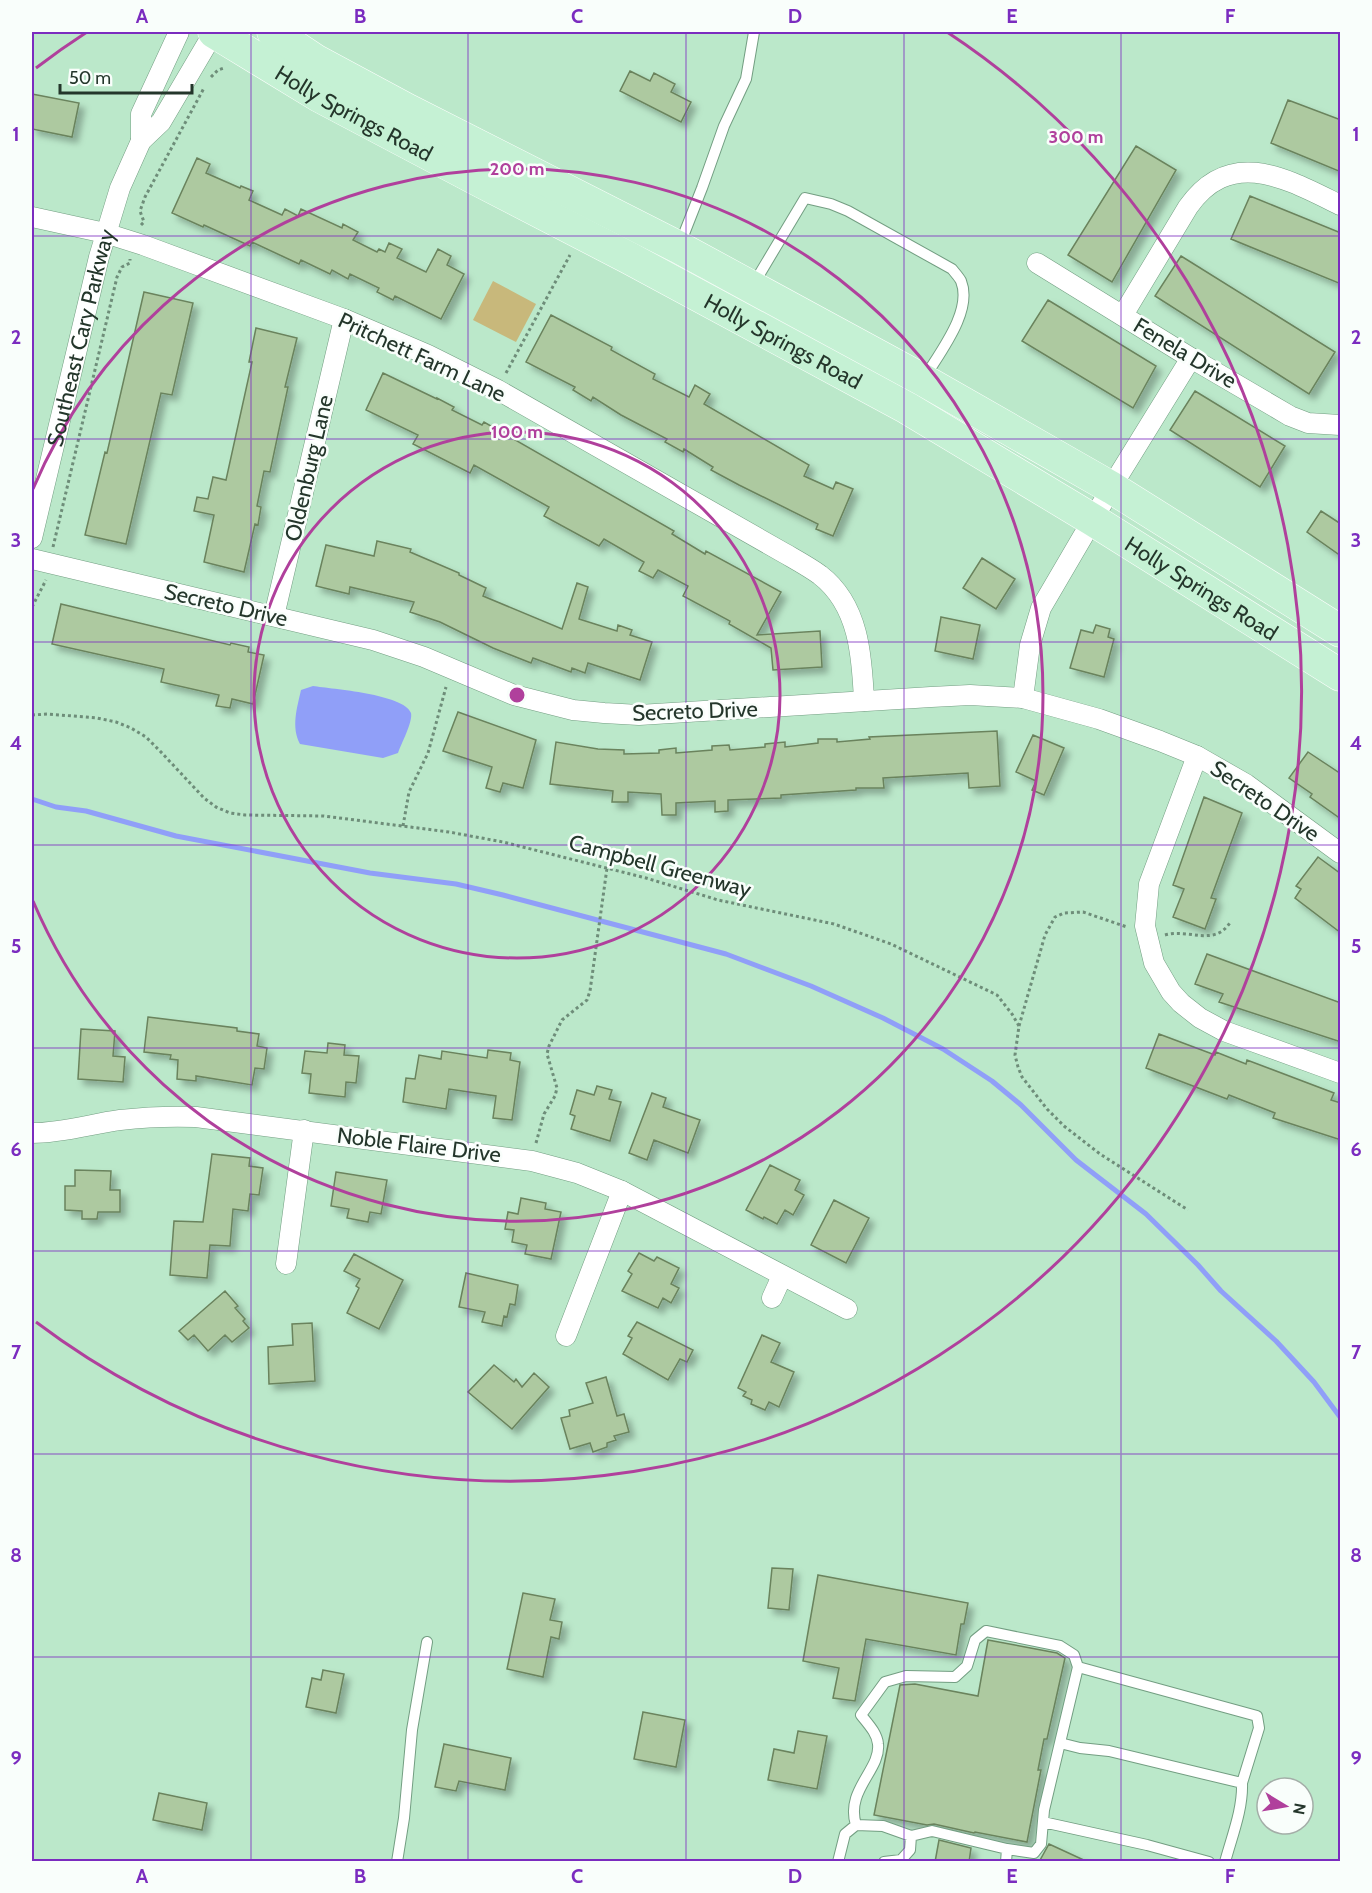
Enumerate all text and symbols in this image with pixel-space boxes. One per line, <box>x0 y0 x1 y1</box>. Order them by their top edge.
text: A <box>136 4 149 28</box>
text: B <box>354 4 366 28</box>
text: C <box>571 4 583 28</box>
text: D <box>788 4 802 28</box>
text: E <box>1006 4 1018 28</box>
text: F <box>1225 4 1236 28</box>
scale bar <box>60 57 192 95</box>
street label: Holly Springs Road <box>270 59 437 167</box>
text: 50 m <box>69 67 111 89</box>
text: 1 <box>12 122 20 146</box>
text: 1 <box>1352 122 1360 146</box>
text: 300 m <box>1049 126 1103 148</box>
text: 200 m <box>490 158 544 180</box>
street label: Southeast Cary Parkway <box>41 226 120 449</box>
street label: Holly Springs Road <box>700 288 867 395</box>
street label: Pritchett Farm Lane <box>334 306 510 408</box>
street label: Fenela Drive <box>1129 312 1241 394</box>
text: 2 <box>11 325 21 349</box>
text: 2 <box>1351 325 1361 349</box>
street label: Oldenburg Lane <box>279 392 339 544</box>
text: 100 m <box>491 421 543 443</box>
text: 3 <box>11 528 21 552</box>
text: 3 <box>1351 528 1361 552</box>
street label: Holly Springs Road <box>1120 530 1283 646</box>
street label: Secreto Drive <box>162 578 290 632</box>
centre of rings <box>507 685 527 705</box>
street label: Secreto Drive <box>632 695 758 727</box>
text: 4 <box>10 731 22 755</box>
text: 4 <box>1350 731 1362 755</box>
street label: Secreto Drive <box>1205 755 1325 847</box>
street label: Campbell Greenway <box>566 829 754 903</box>
text: 5 <box>11 934 21 958</box>
text: 5 <box>1351 934 1361 958</box>
street label: Noble Flaire Drive <box>336 1122 502 1168</box>
text: 6 <box>10 1137 22 1161</box>
text: 6 <box>1350 1137 1362 1161</box>
text: 7 <box>11 1340 22 1364</box>
text: 7 <box>1351 1340 1362 1364</box>
text: 8 <box>10 1543 22 1567</box>
text: 8 <box>1350 1543 1362 1567</box>
text: 9 <box>10 1746 22 1770</box>
text: 9 <box>1350 1746 1362 1770</box>
north arrow <box>1255 1776 1315 1836</box>
text: N <box>1289 1801 1310 1816</box>
text: A <box>136 1864 149 1888</box>
text: B <box>354 1864 366 1888</box>
text: C <box>571 1864 583 1888</box>
text: D <box>788 1864 802 1888</box>
text: E <box>1006 1864 1018 1888</box>
text: F <box>1225 1864 1236 1888</box>

